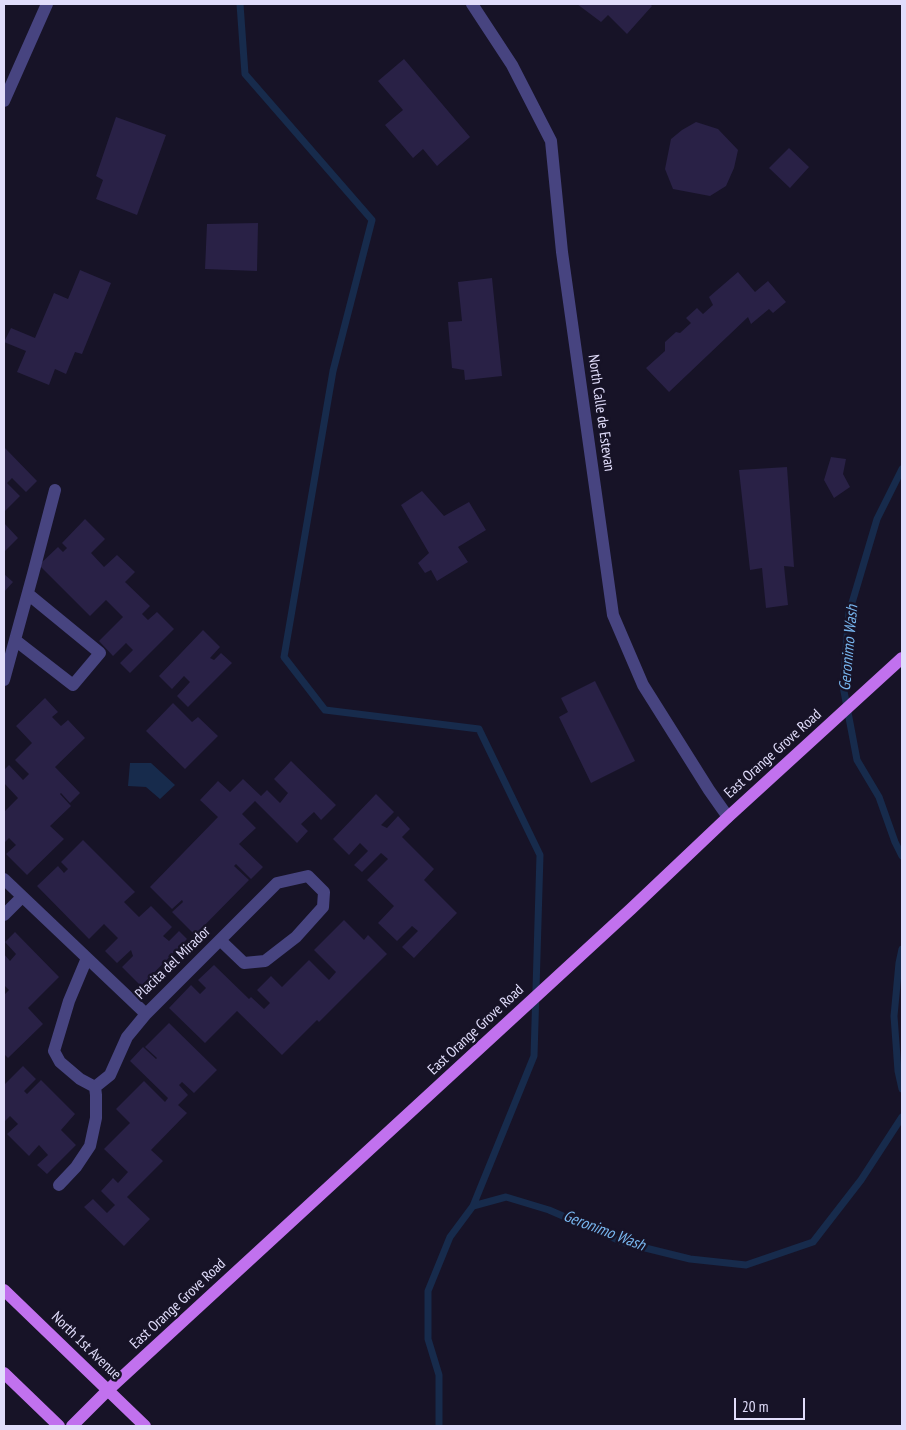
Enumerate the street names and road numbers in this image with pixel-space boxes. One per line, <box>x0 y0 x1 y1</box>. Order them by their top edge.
street label: North Calle de Estevan <box>584 353 618 473</box>
street label: East Orange Grove Road <box>721 706 825 802</box>
street label: Placita del Mirador <box>132 923 214 1003</box>
street label: East Orange Grove Road <box>424 981 528 1079</box>
street label: East Orange Grove Road <box>126 1255 230 1353</box>
street label: North 1st Avenue <box>47 1308 125 1384</box>

